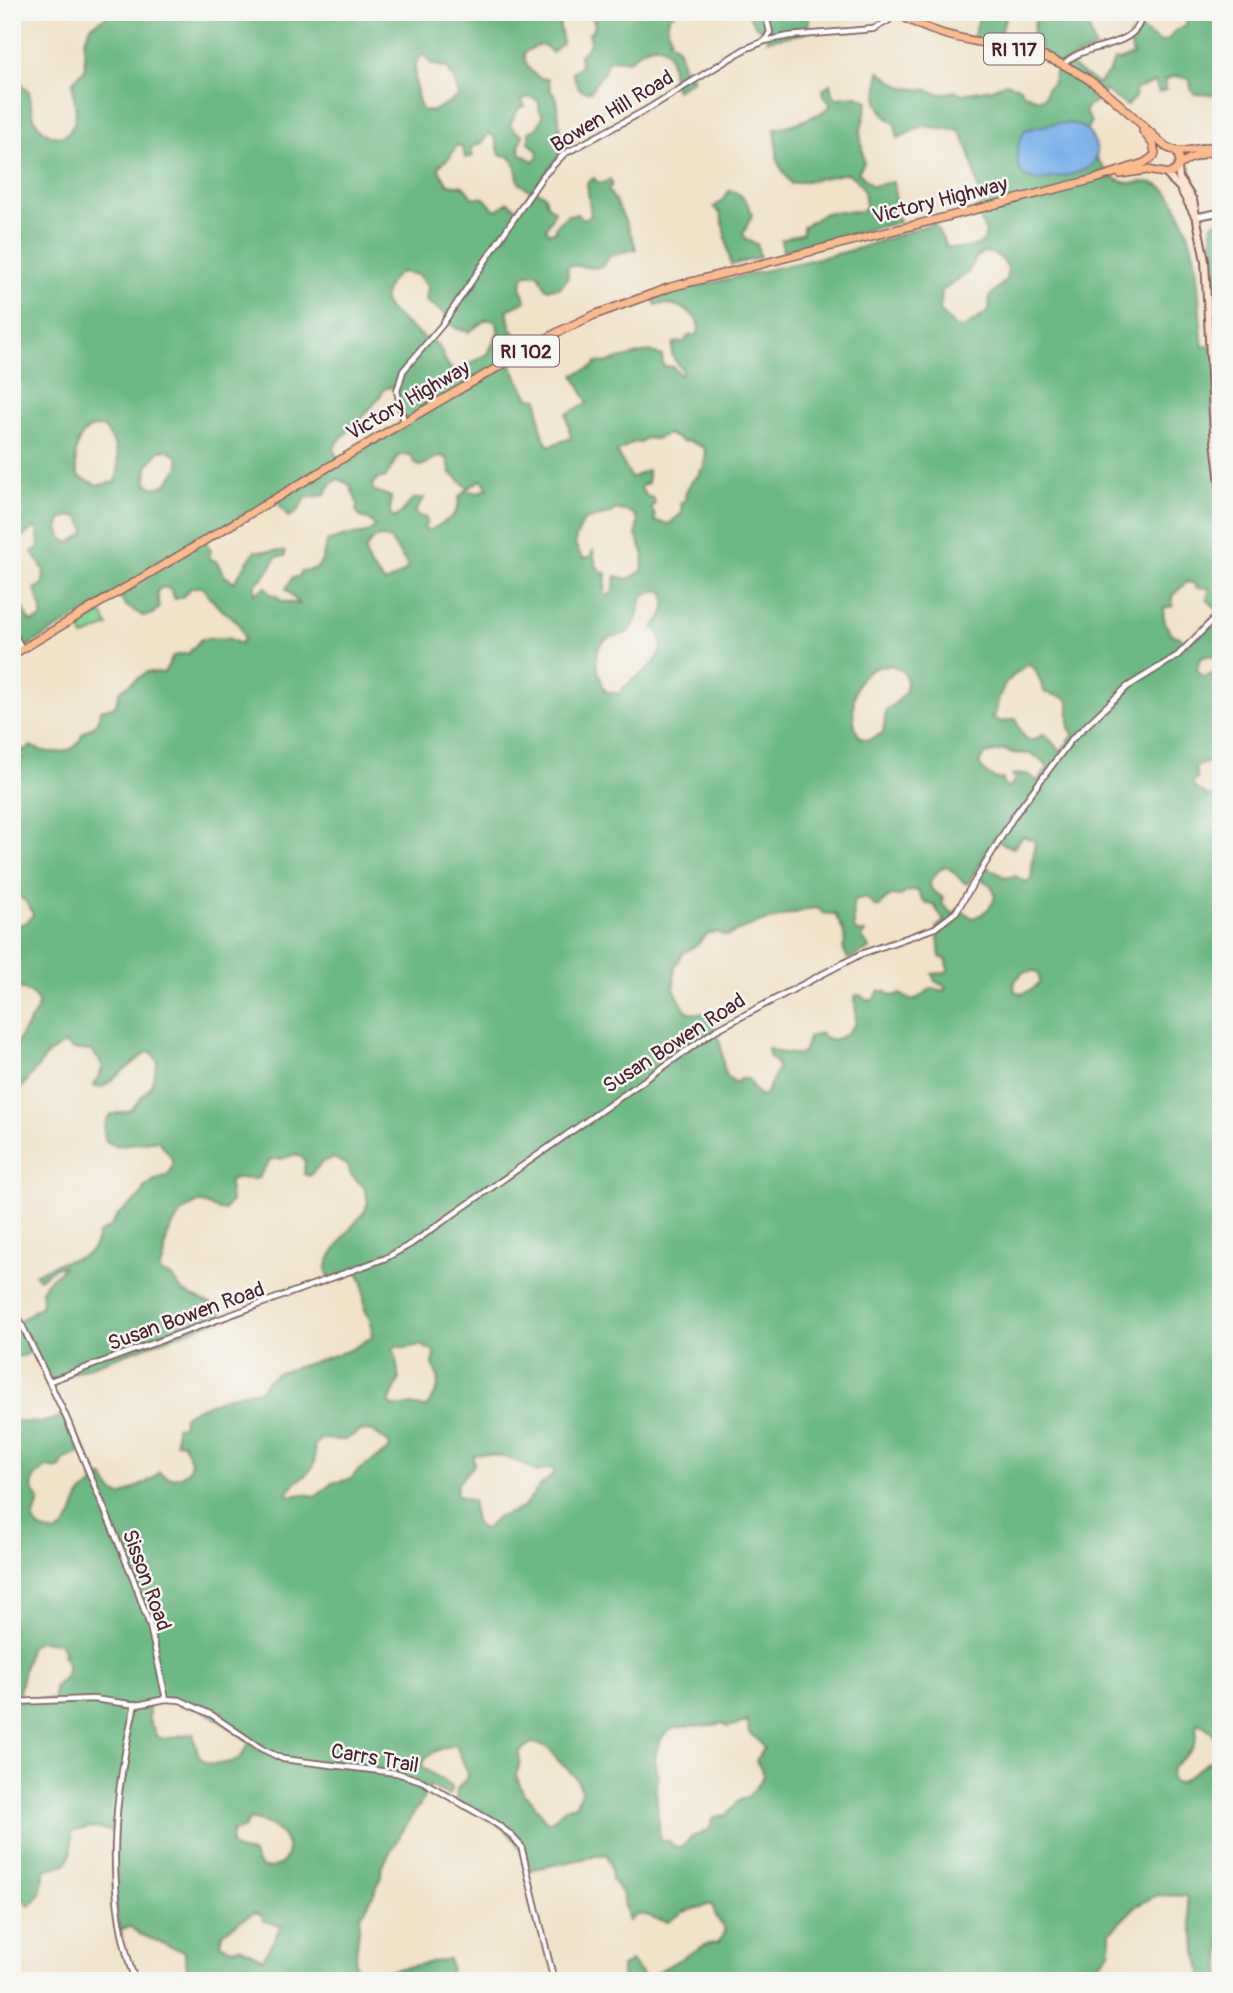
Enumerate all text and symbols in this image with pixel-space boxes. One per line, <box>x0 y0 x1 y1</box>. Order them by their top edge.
road number: RI 117 <box>984 34 1044 64</box>
street label: Bowen Hill Road <box>546 64 679 159</box>
street label: Victory Highway <box>870 171 1011 230</box>
road number: RI 102 <box>493 336 559 366</box>
street label: Victory Highway <box>342 354 475 447</box>
street label: Susan Bowen Road <box>598 987 751 1100</box>
street label: Susan Bowen Road <box>104 1276 268 1357</box>
street label: Sisson Road <box>116 1526 177 1634</box>
street label: Carrs Trail <box>329 1737 421 1779</box>

